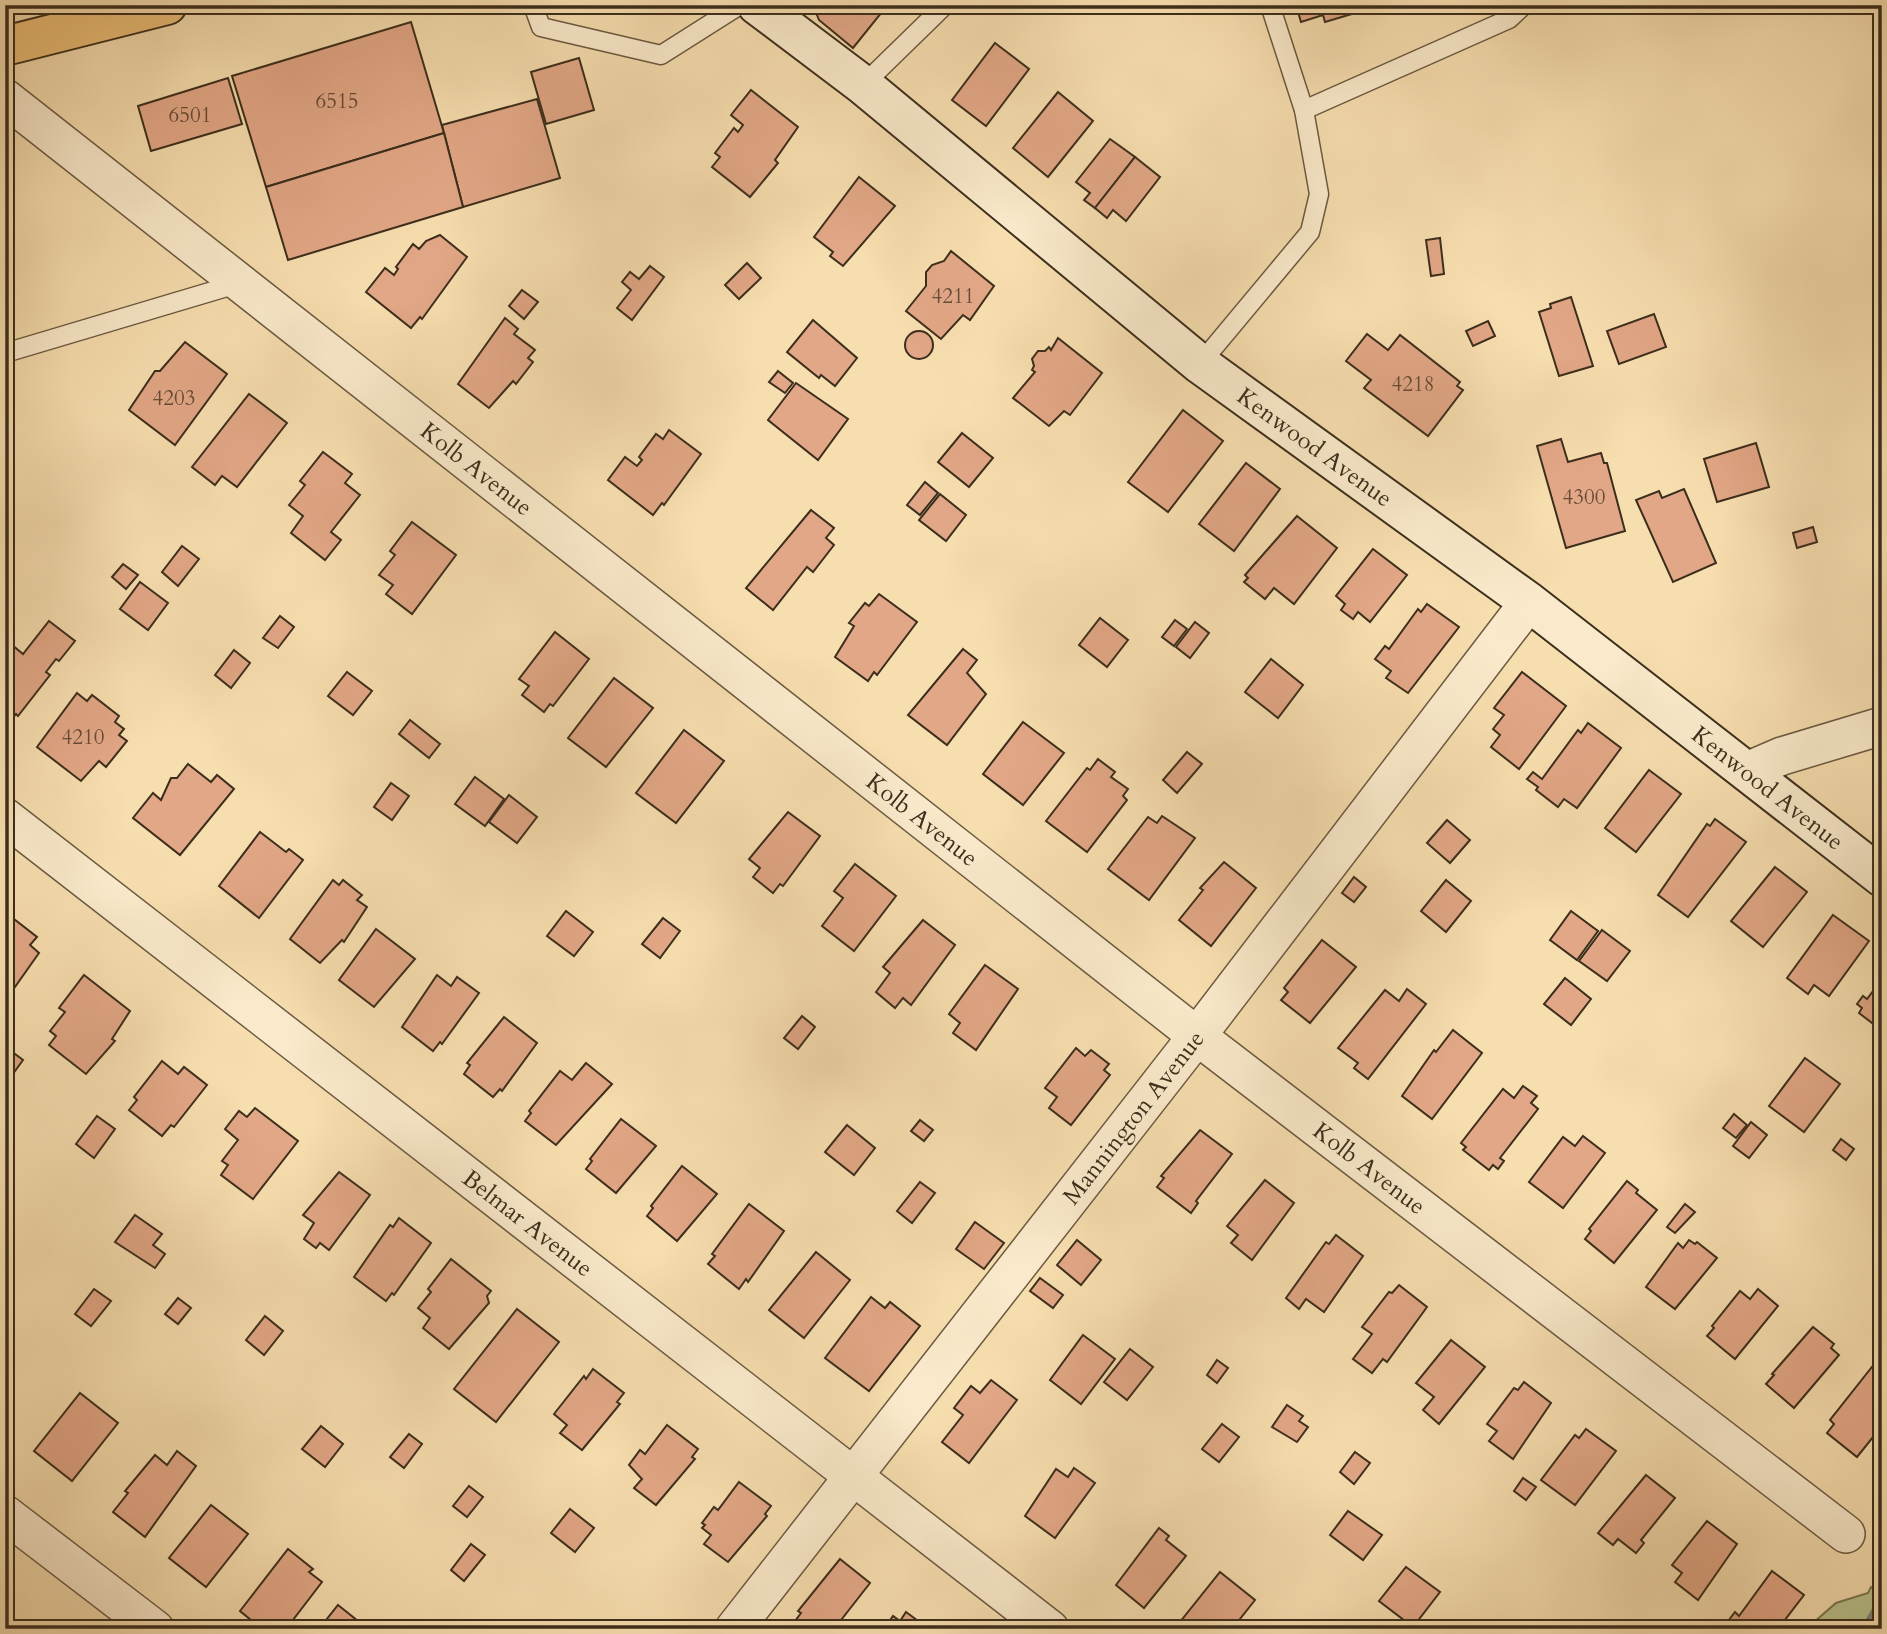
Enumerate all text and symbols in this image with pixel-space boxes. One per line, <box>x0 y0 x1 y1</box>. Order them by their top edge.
house number: 6515 <box>315 87 359 116</box>
house number: 6501 <box>168 101 212 130</box>
house number: 4211 <box>931 282 975 311</box>
house number: 4218 <box>1391 370 1435 399</box>
street label: Kenwood Avenue <box>1230 380 1399 515</box>
house number: 4203 <box>152 384 196 413</box>
street label: Kolb Avenue <box>414 415 539 523</box>
house number: 4300 <box>1562 483 1606 512</box>
street label: Kenwood Avenue <box>1685 718 1851 858</box>
house number: 4210 <box>61 723 105 752</box>
street label: Kolb Avenue <box>859 765 985 874</box>
street label: Mannington Avenue <box>1055 1024 1212 1211</box>
street label: Kolb Avenue <box>1306 1114 1433 1222</box>
street label: Belmar Avenue <box>456 1162 600 1284</box>

